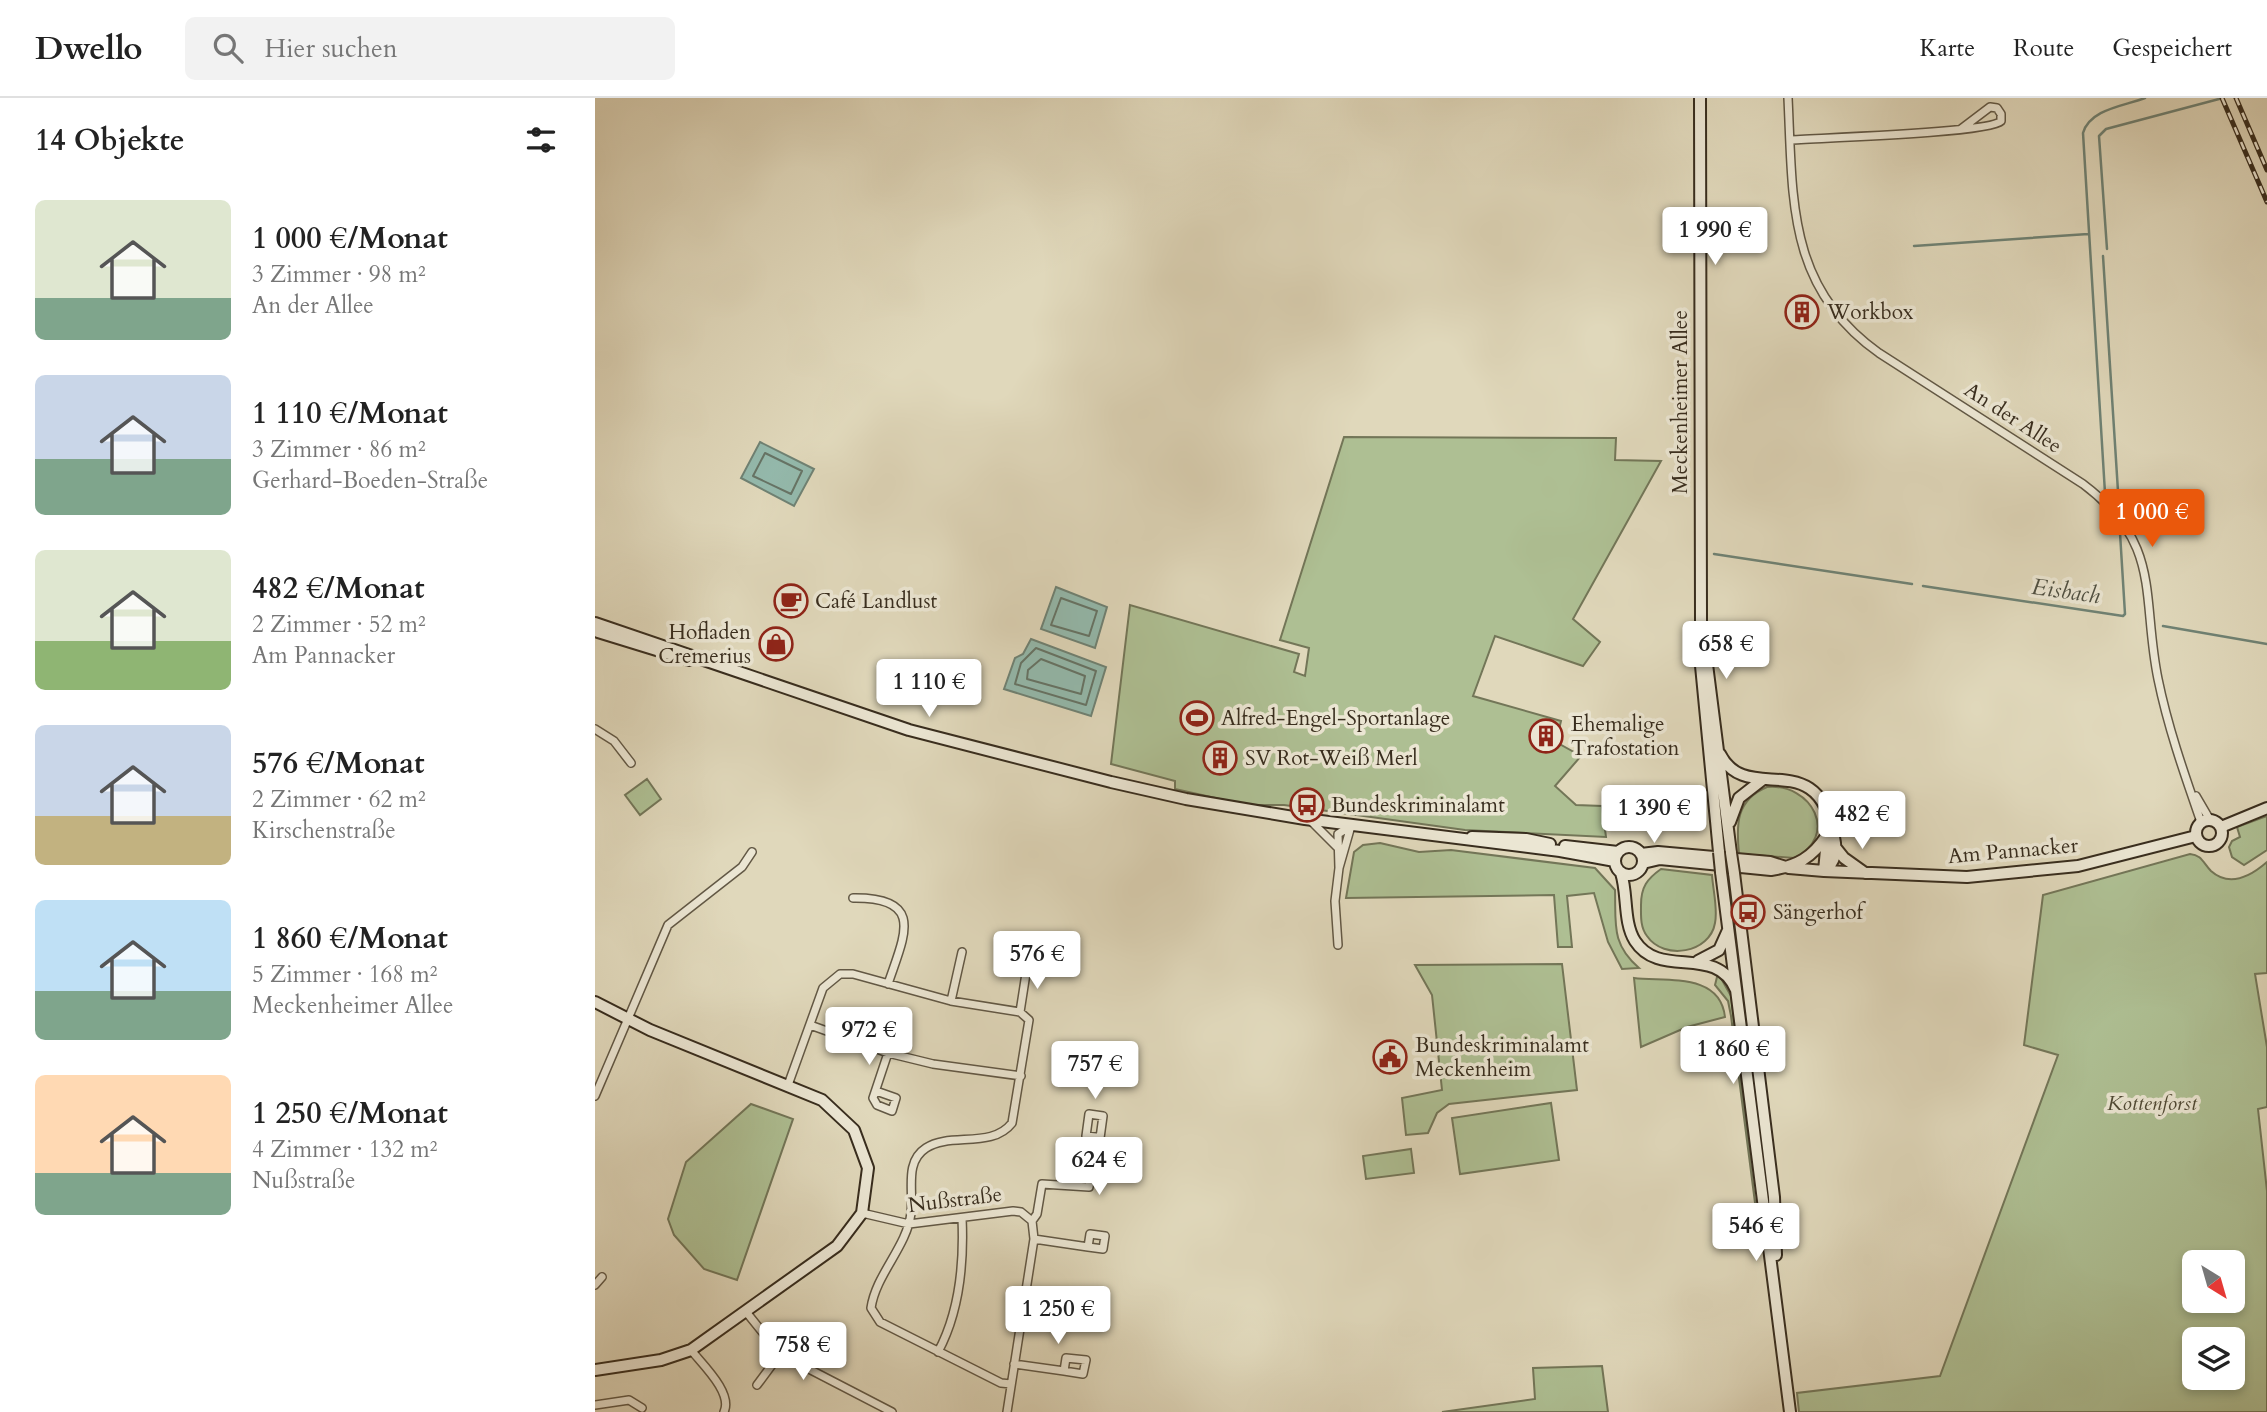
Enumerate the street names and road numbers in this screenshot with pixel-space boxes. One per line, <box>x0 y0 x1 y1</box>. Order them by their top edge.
street label: Meckenheimer Allee <box>1666 310 1695 494</box>
street label: An der Allee <box>1958 376 2068 460</box>
street label: Am Pannacker <box>1947 831 2080 871</box>
street label: Nußstraße <box>906 1180 1004 1220</box>

